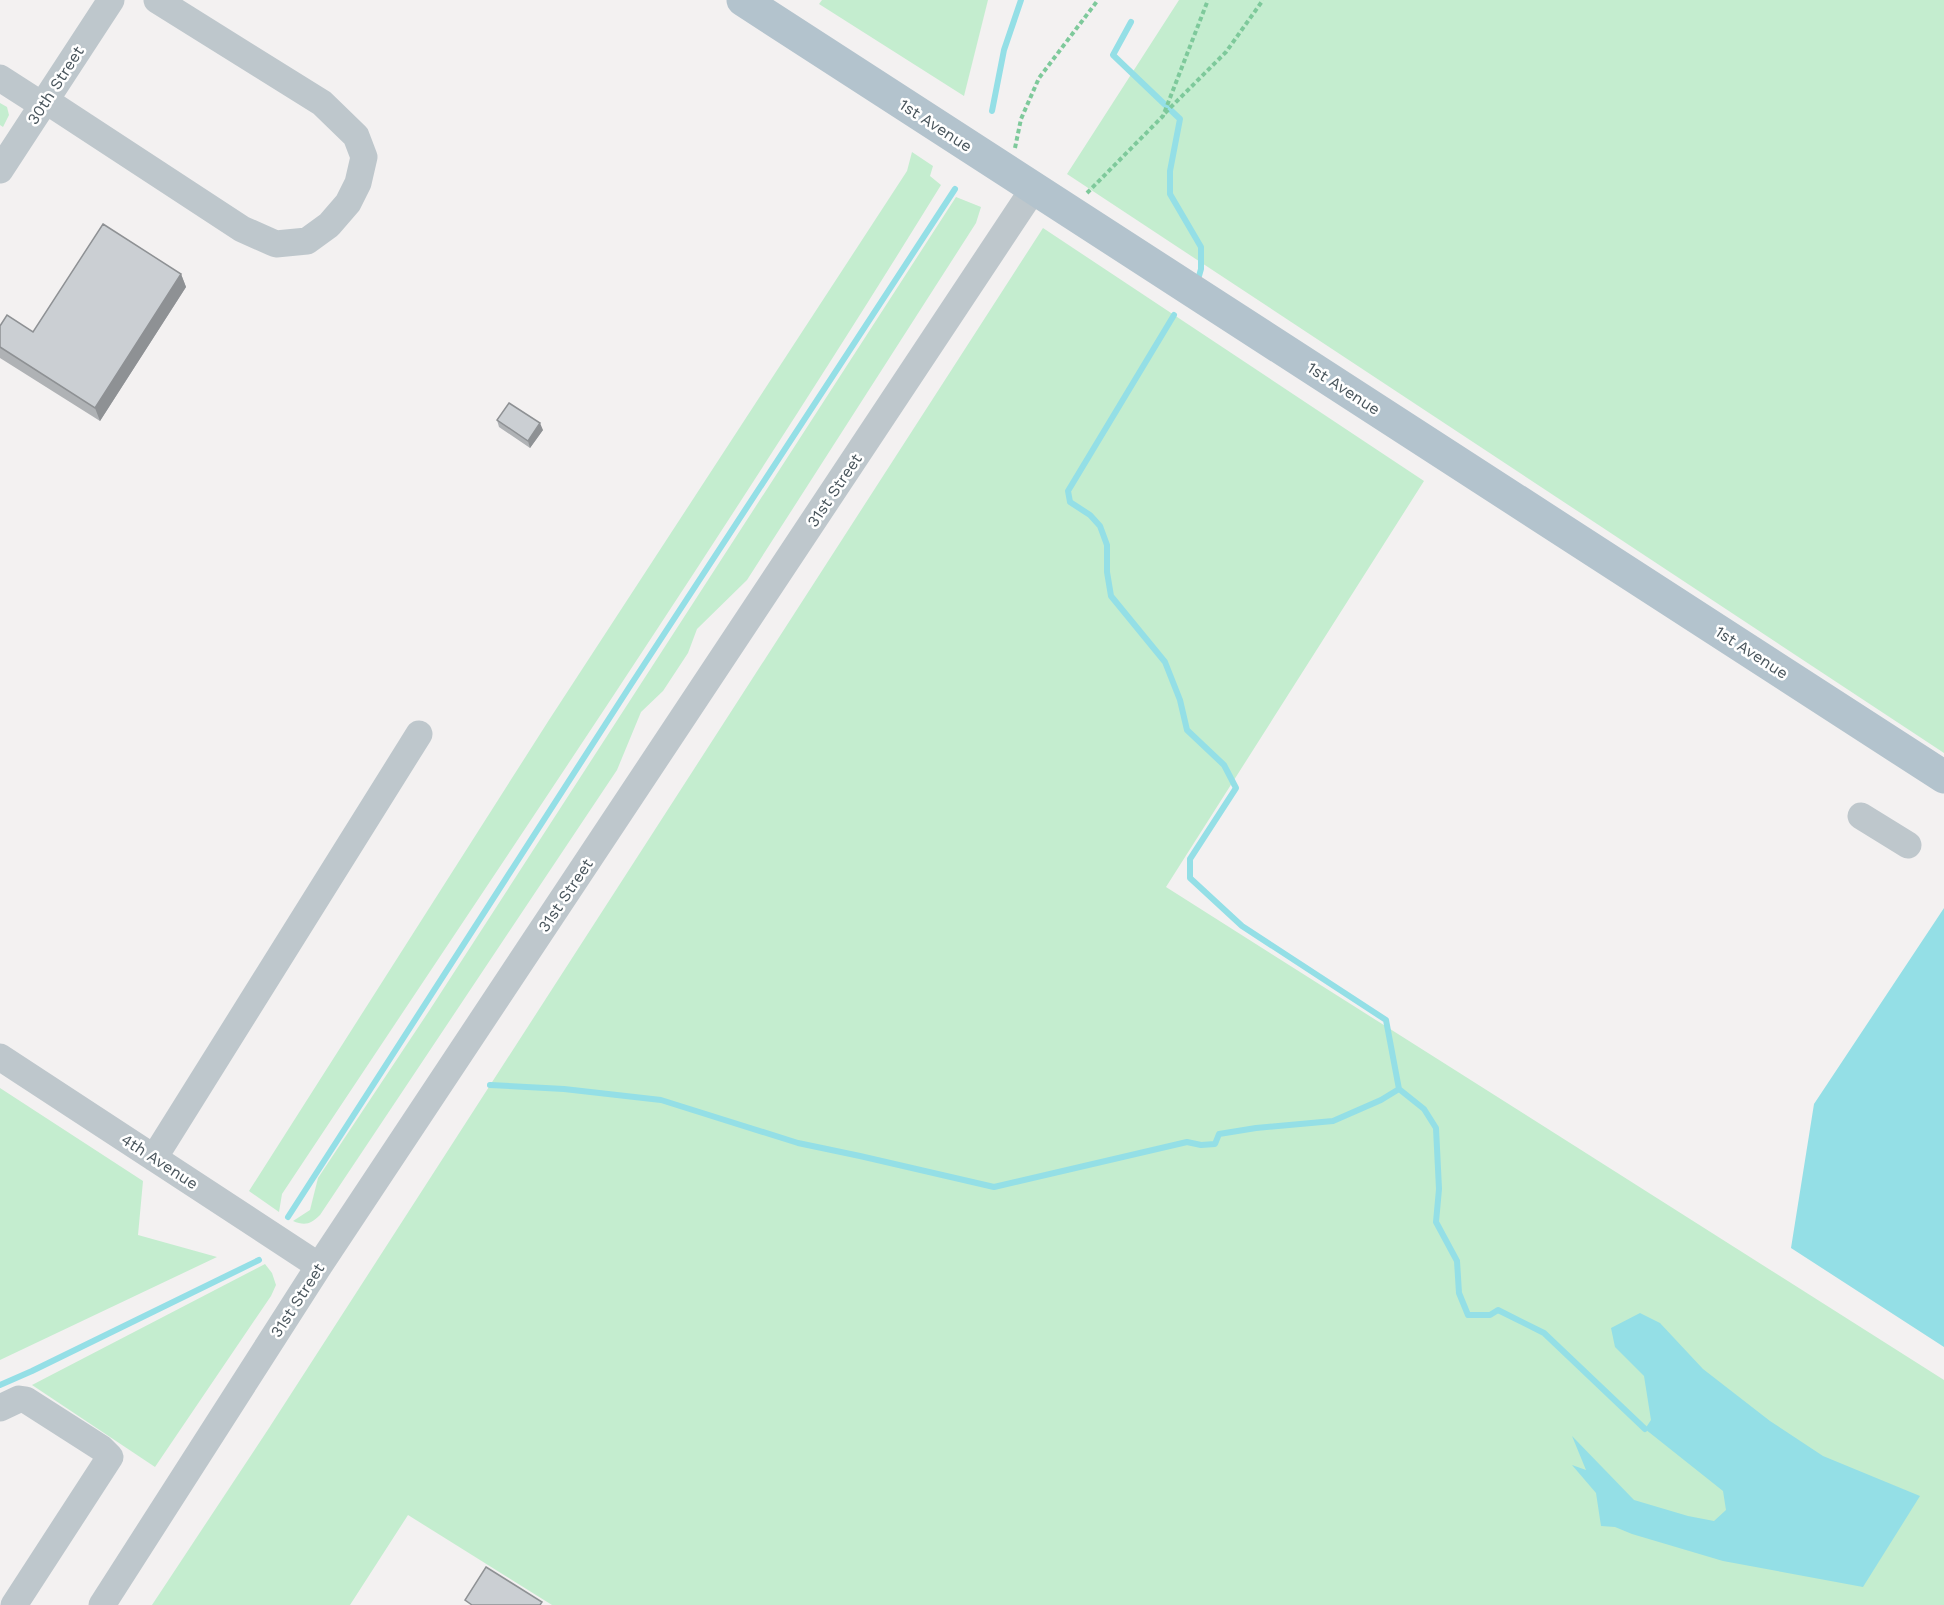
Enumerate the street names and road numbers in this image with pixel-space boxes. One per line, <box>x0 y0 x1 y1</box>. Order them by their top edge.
street label: 30th Street <box>23 42 88 128</box>
street label: 1st Avenue <box>896 95 976 156</box>
street label: 1st Avenue <box>1304 358 1384 419</box>
street label: 31st Street <box>803 450 866 531</box>
street label: 1st Avenue <box>1712 622 1792 683</box>
street label: 31st Street <box>534 855 597 936</box>
street label: 4th Avenue <box>118 1130 202 1193</box>
street label: 31st Street <box>266 1259 329 1341</box>

